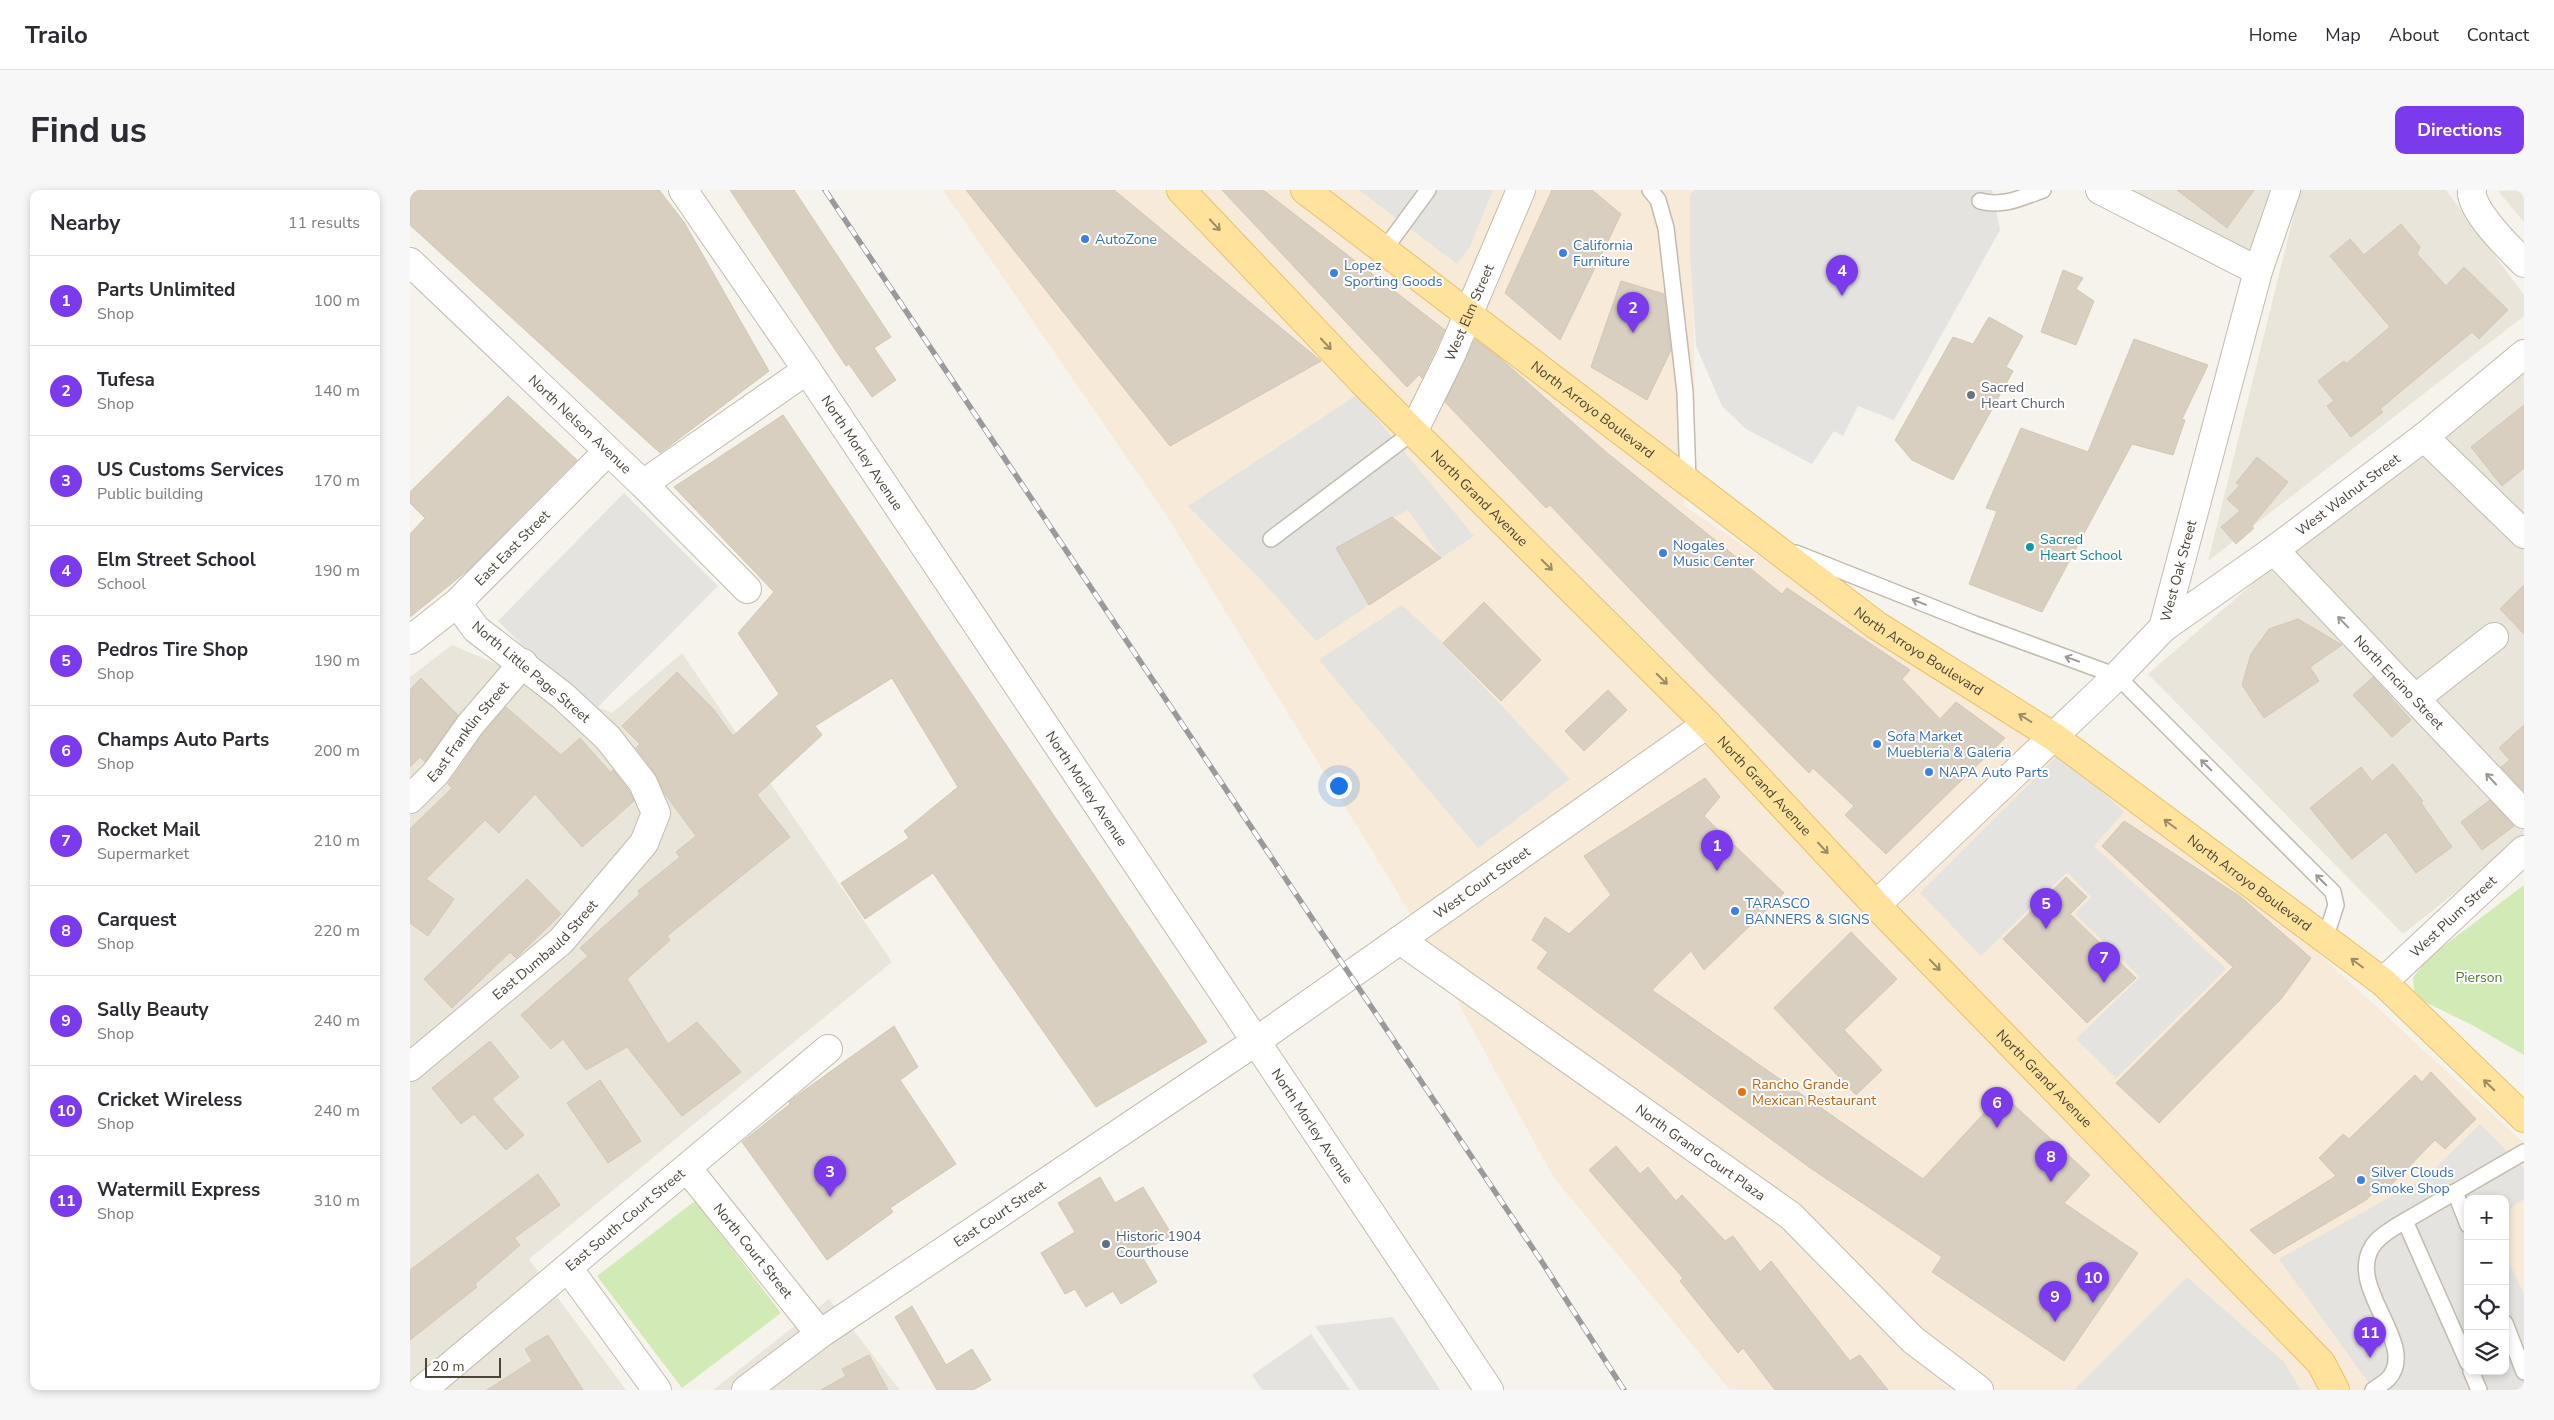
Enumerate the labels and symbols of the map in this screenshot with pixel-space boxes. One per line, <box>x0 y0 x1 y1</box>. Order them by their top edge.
one-way arrow <box>1209 219 1221 232</box>
place label: AutoZone <box>1095 230 1157 249</box>
marker: AutoZone <box>1079 233 1091 245</box>
place label: California Furniture <box>1573 236 1633 271</box>
marker: California Furniture <box>1557 247 1569 259</box>
pin: 4 <box>1826 255 1858 296</box>
place label: Lopez Sporting Goods <box>1344 256 1443 291</box>
street label: West Elm Street <box>1440 261 1498 364</box>
marker: Lopez Sporting Goods <box>1328 267 1340 279</box>
pin: 2 <box>1617 292 1649 333</box>
one-way arrow <box>1320 337 1332 350</box>
street label: North Arroyo Boulevard <box>1527 356 1659 463</box>
street label: North Nelson Avenue <box>524 370 636 478</box>
place label: Sacred Heart Church <box>1981 378 2065 413</box>
marker: Sacred Heart Church <box>1965 389 1977 401</box>
street label: North Morley Avenue <box>817 391 908 514</box>
street label: North Grand Avenue <box>1427 445 1532 550</box>
street label: West Walnut Street <box>2292 449 2404 540</box>
street label: East East Street <box>470 505 554 590</box>
street label: West Oak Street <box>2156 518 2201 624</box>
place label: Sacred Heart School <box>2040 530 2123 565</box>
place label: Nogales Music Center <box>1673 536 1755 571</box>
marker: Sacred Heart School <box>2024 541 2036 553</box>
marker: Nogales Music Center <box>1657 547 1669 559</box>
one-way arrow <box>1541 559 1553 571</box>
one-way arrow <box>1912 597 1927 607</box>
street label: North Arroyo Boulevard <box>1850 602 1987 700</box>
one-way arrow <box>2337 616 2349 629</box>
street label: North Little Page Street <box>468 617 594 727</box>
street label: North Encino Street <box>2350 631 2449 734</box>
one-way arrow <box>2064 654 2080 663</box>
one-way arrow <box>1656 673 1668 685</box>
street label: East Franklin Street <box>423 677 513 786</box>
one-way arrow <box>2018 713 2032 723</box>
street label: North Morley Avenue <box>1041 727 1132 850</box>
place label: Sofa Market Muebleria & Galeria <box>1887 727 2011 762</box>
street label: North Grand Avenue <box>1713 732 1816 840</box>
marker: Sofa Market Muebleria & Galeria <box>1871 738 1883 750</box>
one-way arrow <box>2200 758 2212 771</box>
place label: NAPA Auto Parts <box>1939 763 2049 782</box>
marker: NAPA Auto Parts <box>1923 766 1935 778</box>
one-way arrow <box>2485 772 2497 785</box>
your location <box>1326 773 1352 799</box>
one-way arrow <box>2164 818 2177 829</box>
pin: 1 <box>1701 830 1733 871</box>
street label: North Arroyo Boulevard <box>2184 830 2316 935</box>
one-way arrow <box>1817 841 1829 854</box>
street label: West Court Street <box>1430 842 1534 923</box>
street label: West Plum Street <box>2406 871 2501 962</box>
one-way arrow <box>2314 874 2327 886</box>
pin: 5 <box>2030 888 2062 929</box>
place label: TARASCO BANNERS & SIGNS <box>1745 894 1870 929</box>
street label: East Dumbauld Street <box>488 895 602 1004</box>
marker: TARASCO BANNERS & SIGNS <box>1729 905 1741 917</box>
pin: 7 <box>2088 942 2120 983</box>
one-way arrow <box>2351 957 2364 968</box>
one-way arrow <box>1929 959 1941 971</box>
park label: Pierson <box>2456 968 2502 987</box>
street label: North Grand Avenue <box>1992 1025 2097 1132</box>
street label: North Morley Avenue <box>1267 1065 1358 1187</box>
place label: Rancho Grande Mexican Restaurant <box>1752 1075 1876 1110</box>
one-way arrow <box>2483 1079 2495 1091</box>
marker: Rancho Grande Mexican Restaurant <box>1736 1086 1748 1098</box>
pin: 6 <box>1981 1087 2013 1128</box>
street label: North Grand Court Plaza <box>1632 1100 1769 1205</box>
pin: 8 <box>2035 1141 2067 1182</box>
pin: 3 <box>814 1156 846 1197</box>
place label: Silver Clouds Smoke Shop <box>2371 1163 2454 1198</box>
street label: East South-Court Street <box>561 1164 689 1275</box>
marker: Silver Clouds Smoke Shop <box>2355 1174 2367 1186</box>
street label: East Court Street <box>950 1176 1049 1251</box>
street label: North Court Street <box>709 1199 797 1302</box>
place label: Historic 1904 Courthouse <box>1116 1227 1201 1262</box>
marker: Historic 1904 Courthouse <box>1100 1238 1112 1250</box>
pin: 10 <box>2077 1262 2109 1303</box>
pin: 9 <box>2039 1281 2071 1322</box>
pin: 11 <box>2354 1317 2386 1358</box>
scale bar <box>425 1355 501 1378</box>

